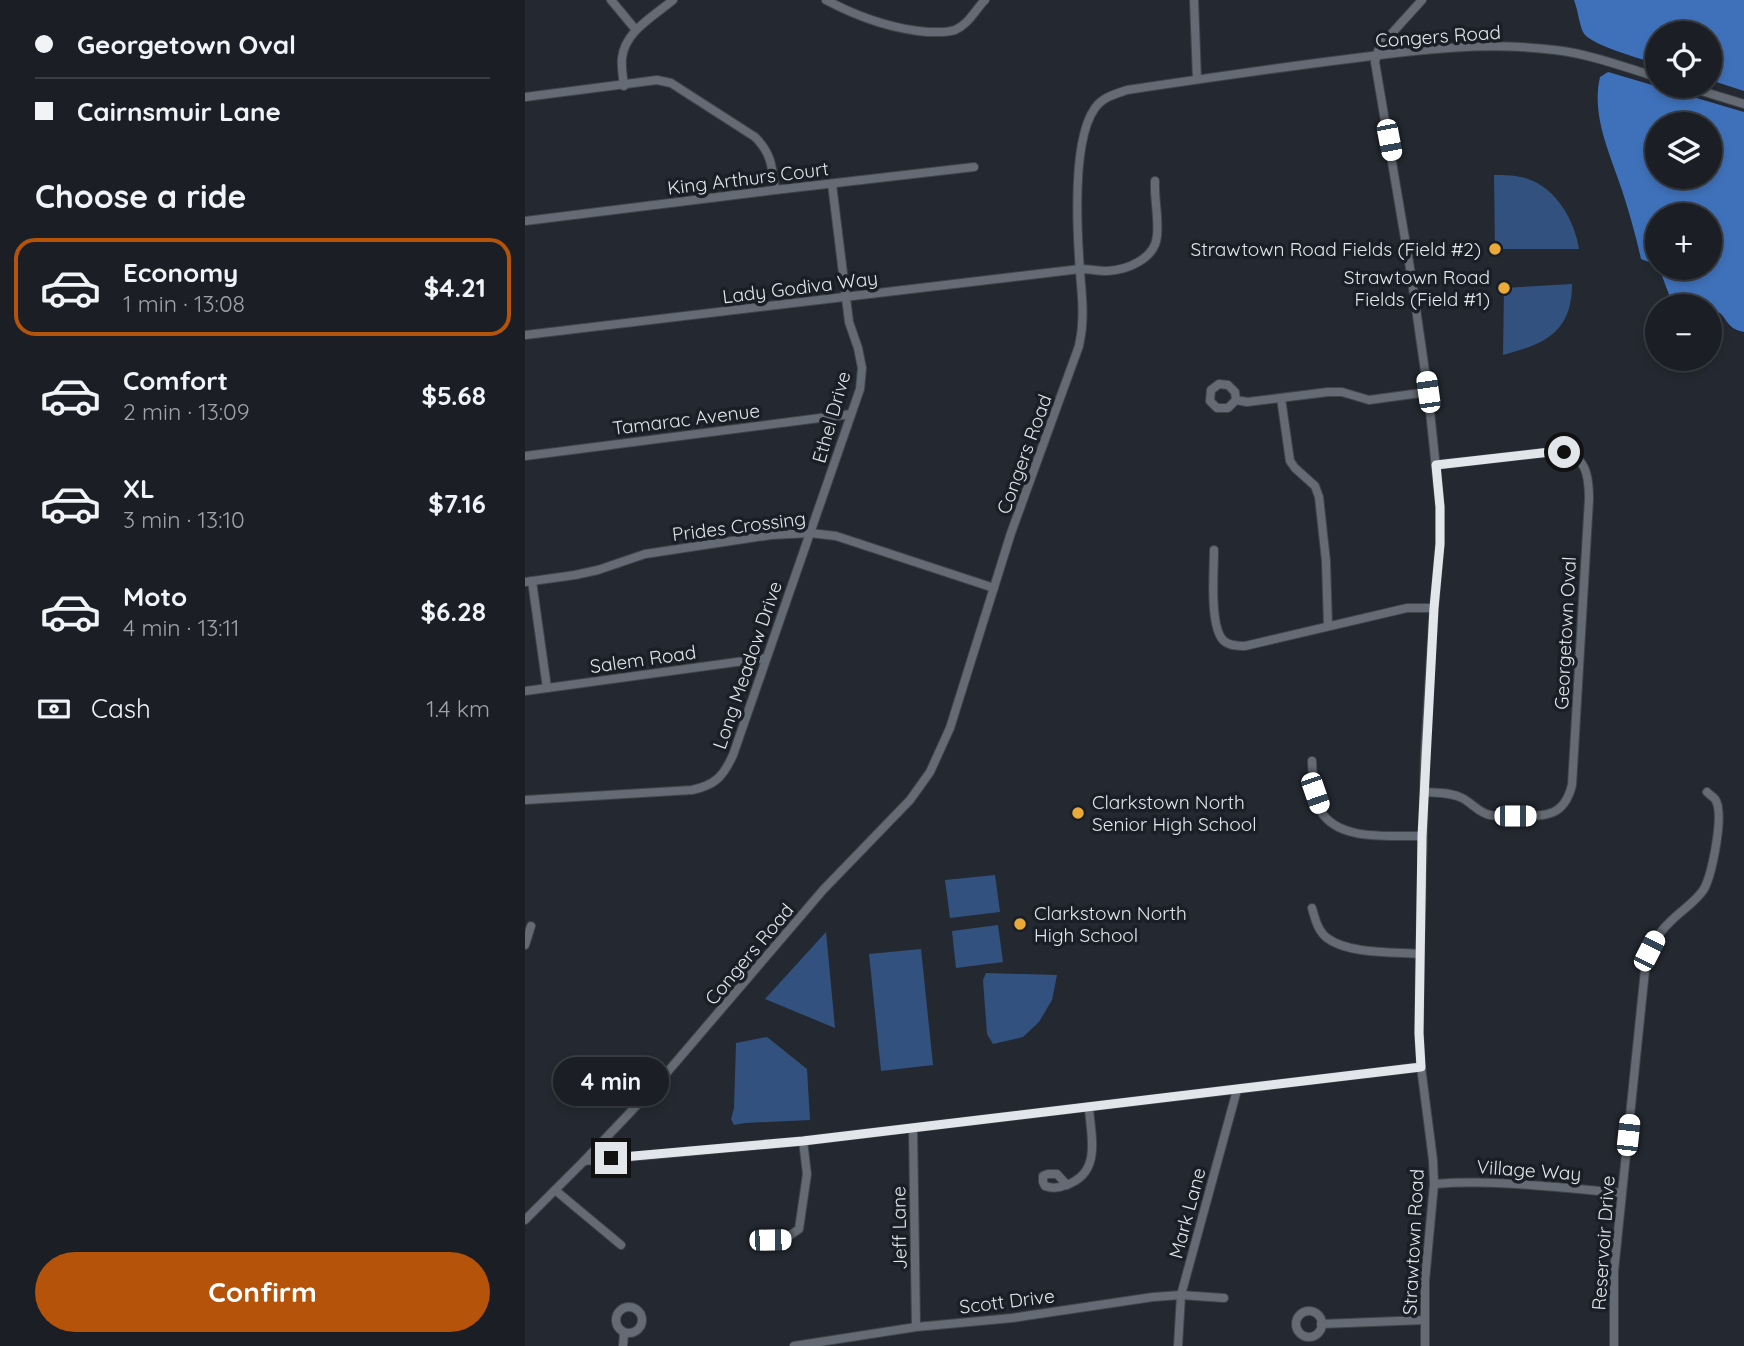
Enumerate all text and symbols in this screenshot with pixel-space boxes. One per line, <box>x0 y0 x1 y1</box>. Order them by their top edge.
street label: Congers Road <box>1374 20 1502 52</box>
map controls <box>1645 21 1722 371</box>
button: locate <box>1645 21 1722 98</box>
text: Georgetown Oval <box>77 28 296 61</box>
text: Cairnsmuir Lane <box>77 95 281 128</box>
button: layers <box>1645 112 1722 189</box>
car <box>1375 117 1404 163</box>
street label: King Arthurs Court <box>666 156 830 200</box>
text: Choose a ride <box>35 176 247 216</box>
button: + <box>1645 203 1722 280</box>
place label: Strawtown Road Fields (Field #2) <box>1191 237 1481 261</box>
marker: Strawtown Road Fields (Field #2) <box>1487 241 1503 257</box>
icon: car <box>39 256 102 319</box>
text: Economy <box>123 256 238 289</box>
place label: Strawtown Road Fields (Field #1) <box>1344 265 1490 311</box>
street label: Lady Godiva Way <box>721 266 879 308</box>
text: $4.21 <box>424 271 486 304</box>
marker: Strawtown Road Fields (Field #1) <box>1496 280 1512 296</box>
text: 1 min · 13:08 <box>123 289 245 318</box>
button: − <box>1645 294 1722 371</box>
icon: car <box>39 364 102 427</box>
text: Comfort <box>123 364 228 397</box>
street label: Ethel Drive <box>807 368 855 466</box>
car <box>1415 370 1442 414</box>
text: $5.68 <box>421 379 486 412</box>
street label: Congers Road <box>991 391 1057 517</box>
text: 2 min · 13:09 <box>123 397 250 426</box>
street label: Tamarac Avenue <box>611 398 761 440</box>
route start <box>1548 436 1580 468</box>
icon: car <box>39 472 102 535</box>
text: XL <box>123 472 155 505</box>
text: $7.16 <box>428 487 486 520</box>
text: 3 min · 13:10 <box>123 505 245 534</box>
street label: Prides Crossing <box>671 506 807 546</box>
street label: Georgetown Oval <box>1549 556 1581 710</box>
street label: Long Meadow Drive <box>707 578 787 752</box>
icon: car <box>39 580 102 643</box>
text: Moto <box>123 580 187 613</box>
text: $6.28 <box>421 595 486 628</box>
text: 4 min · 13:11 <box>123 613 240 642</box>
street label: Salem Road <box>588 640 698 678</box>
icon: cash <box>35 690 73 728</box>
text: Cash <box>91 692 151 725</box>
text: 1.4 km <box>426 694 490 723</box>
car <box>1299 770 1332 816</box>
place label: Clarkstown North Senior High School <box>1092 790 1257 836</box>
marker: Clarkstown North Senior High School <box>1070 805 1086 821</box>
car <box>1495 806 1537 827</box>
street label: Congers Road <box>699 898 799 1010</box>
place label: Clarkstown North High School <box>1034 901 1187 947</box>
marker: Clarkstown North High School <box>1012 916 1028 932</box>
car <box>1631 928 1668 974</box>
callout: 4 min <box>553 1056 669 1106</box>
text: 4 min <box>581 1067 641 1096</box>
car <box>1616 1113 1641 1157</box>
route end <box>595 1142 627 1174</box>
street label: Village Way <box>1476 1154 1582 1186</box>
street label: Mark Lane <box>1163 1165 1211 1261</box>
street label: Strawtown Road <box>1397 1168 1429 1316</box>
street label: Reservoir Drive <box>1586 1175 1620 1311</box>
street label: Jeff Lane <box>886 1186 912 1270</box>
car <box>749 1229 792 1251</box>
button: Confirm <box>35 1252 490 1332</box>
street label: Scott Drive <box>958 1283 1056 1319</box>

